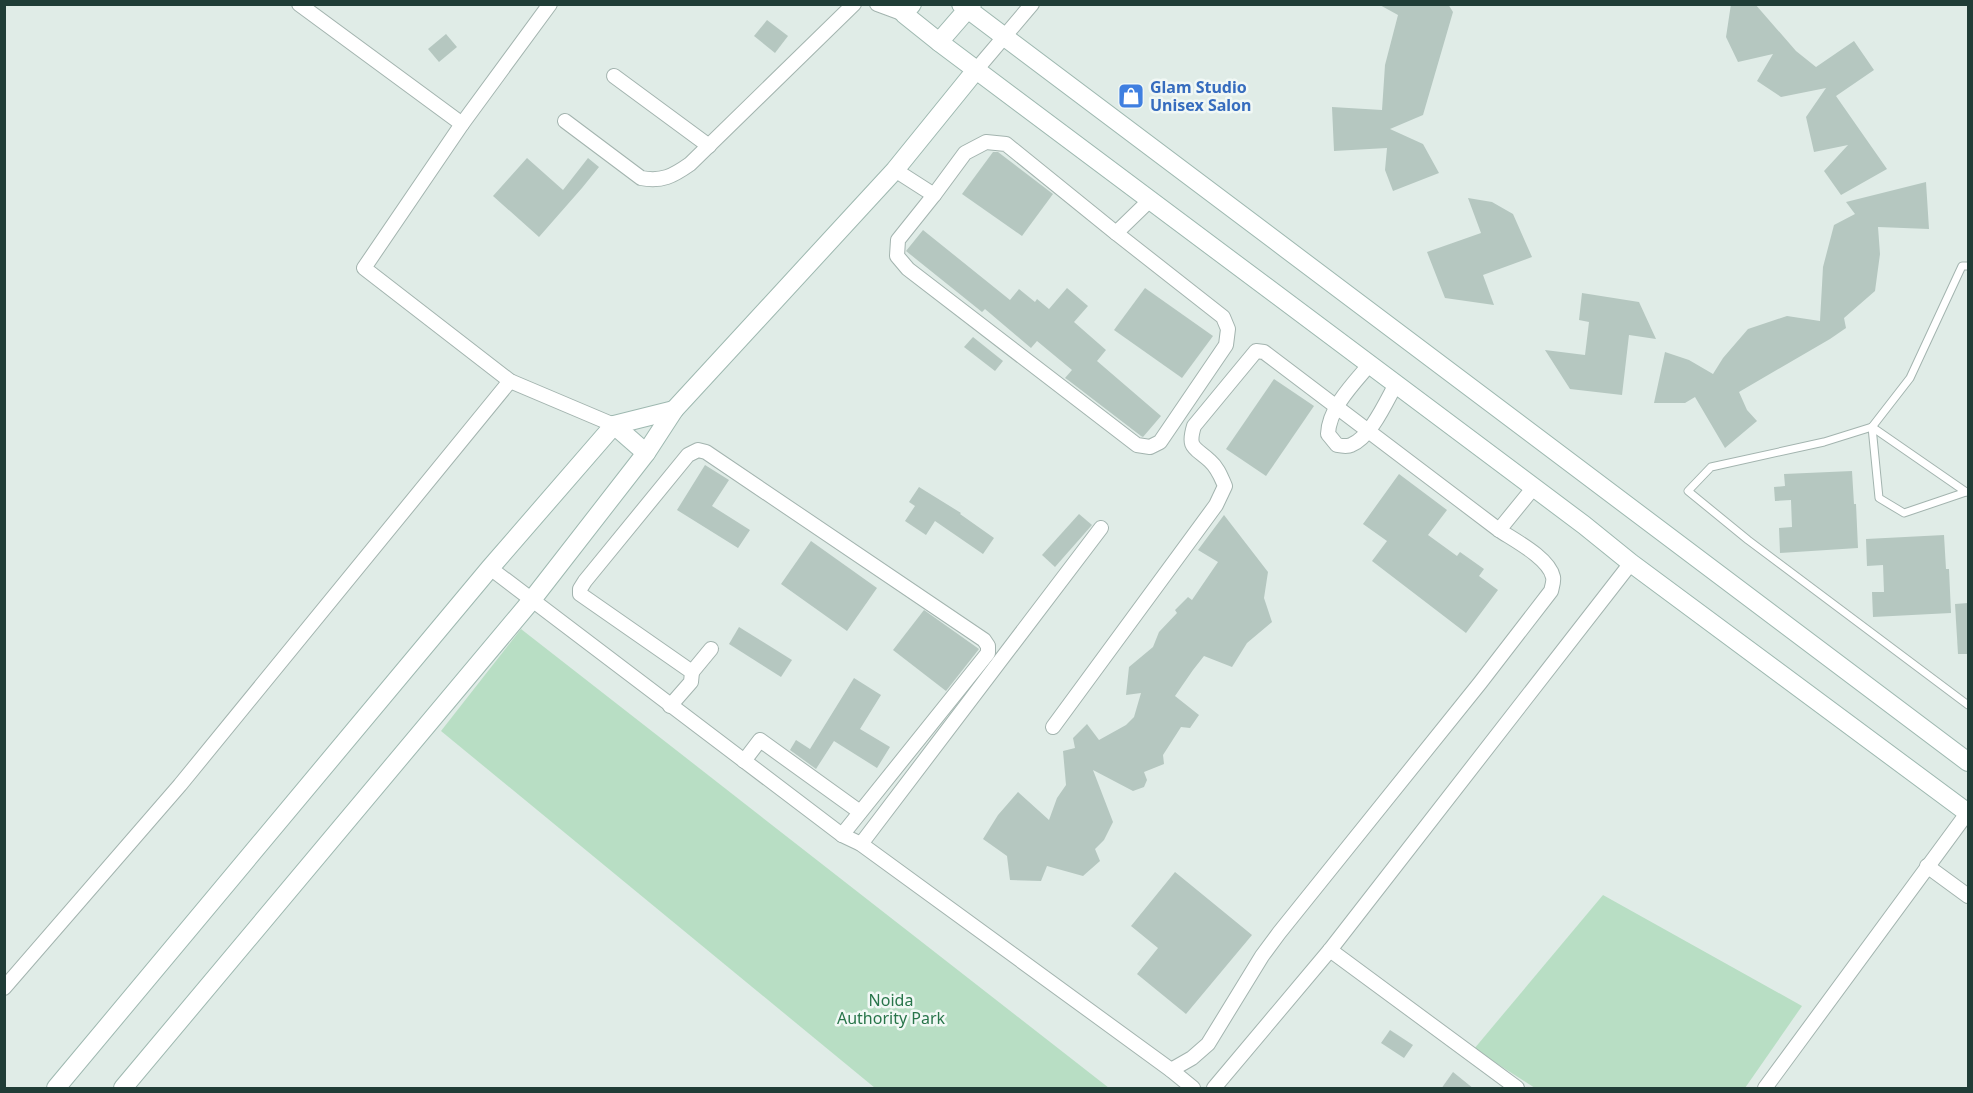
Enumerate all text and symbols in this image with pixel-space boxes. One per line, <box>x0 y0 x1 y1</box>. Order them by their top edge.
place label: Glam Studio Unisex Salon <box>1150 76 1252 116</box>
shop icon: Glam Studio Unisex Salon <box>1116 81 1146 111</box>
park label: Noida Authority Park <box>837 989 945 1029</box>

